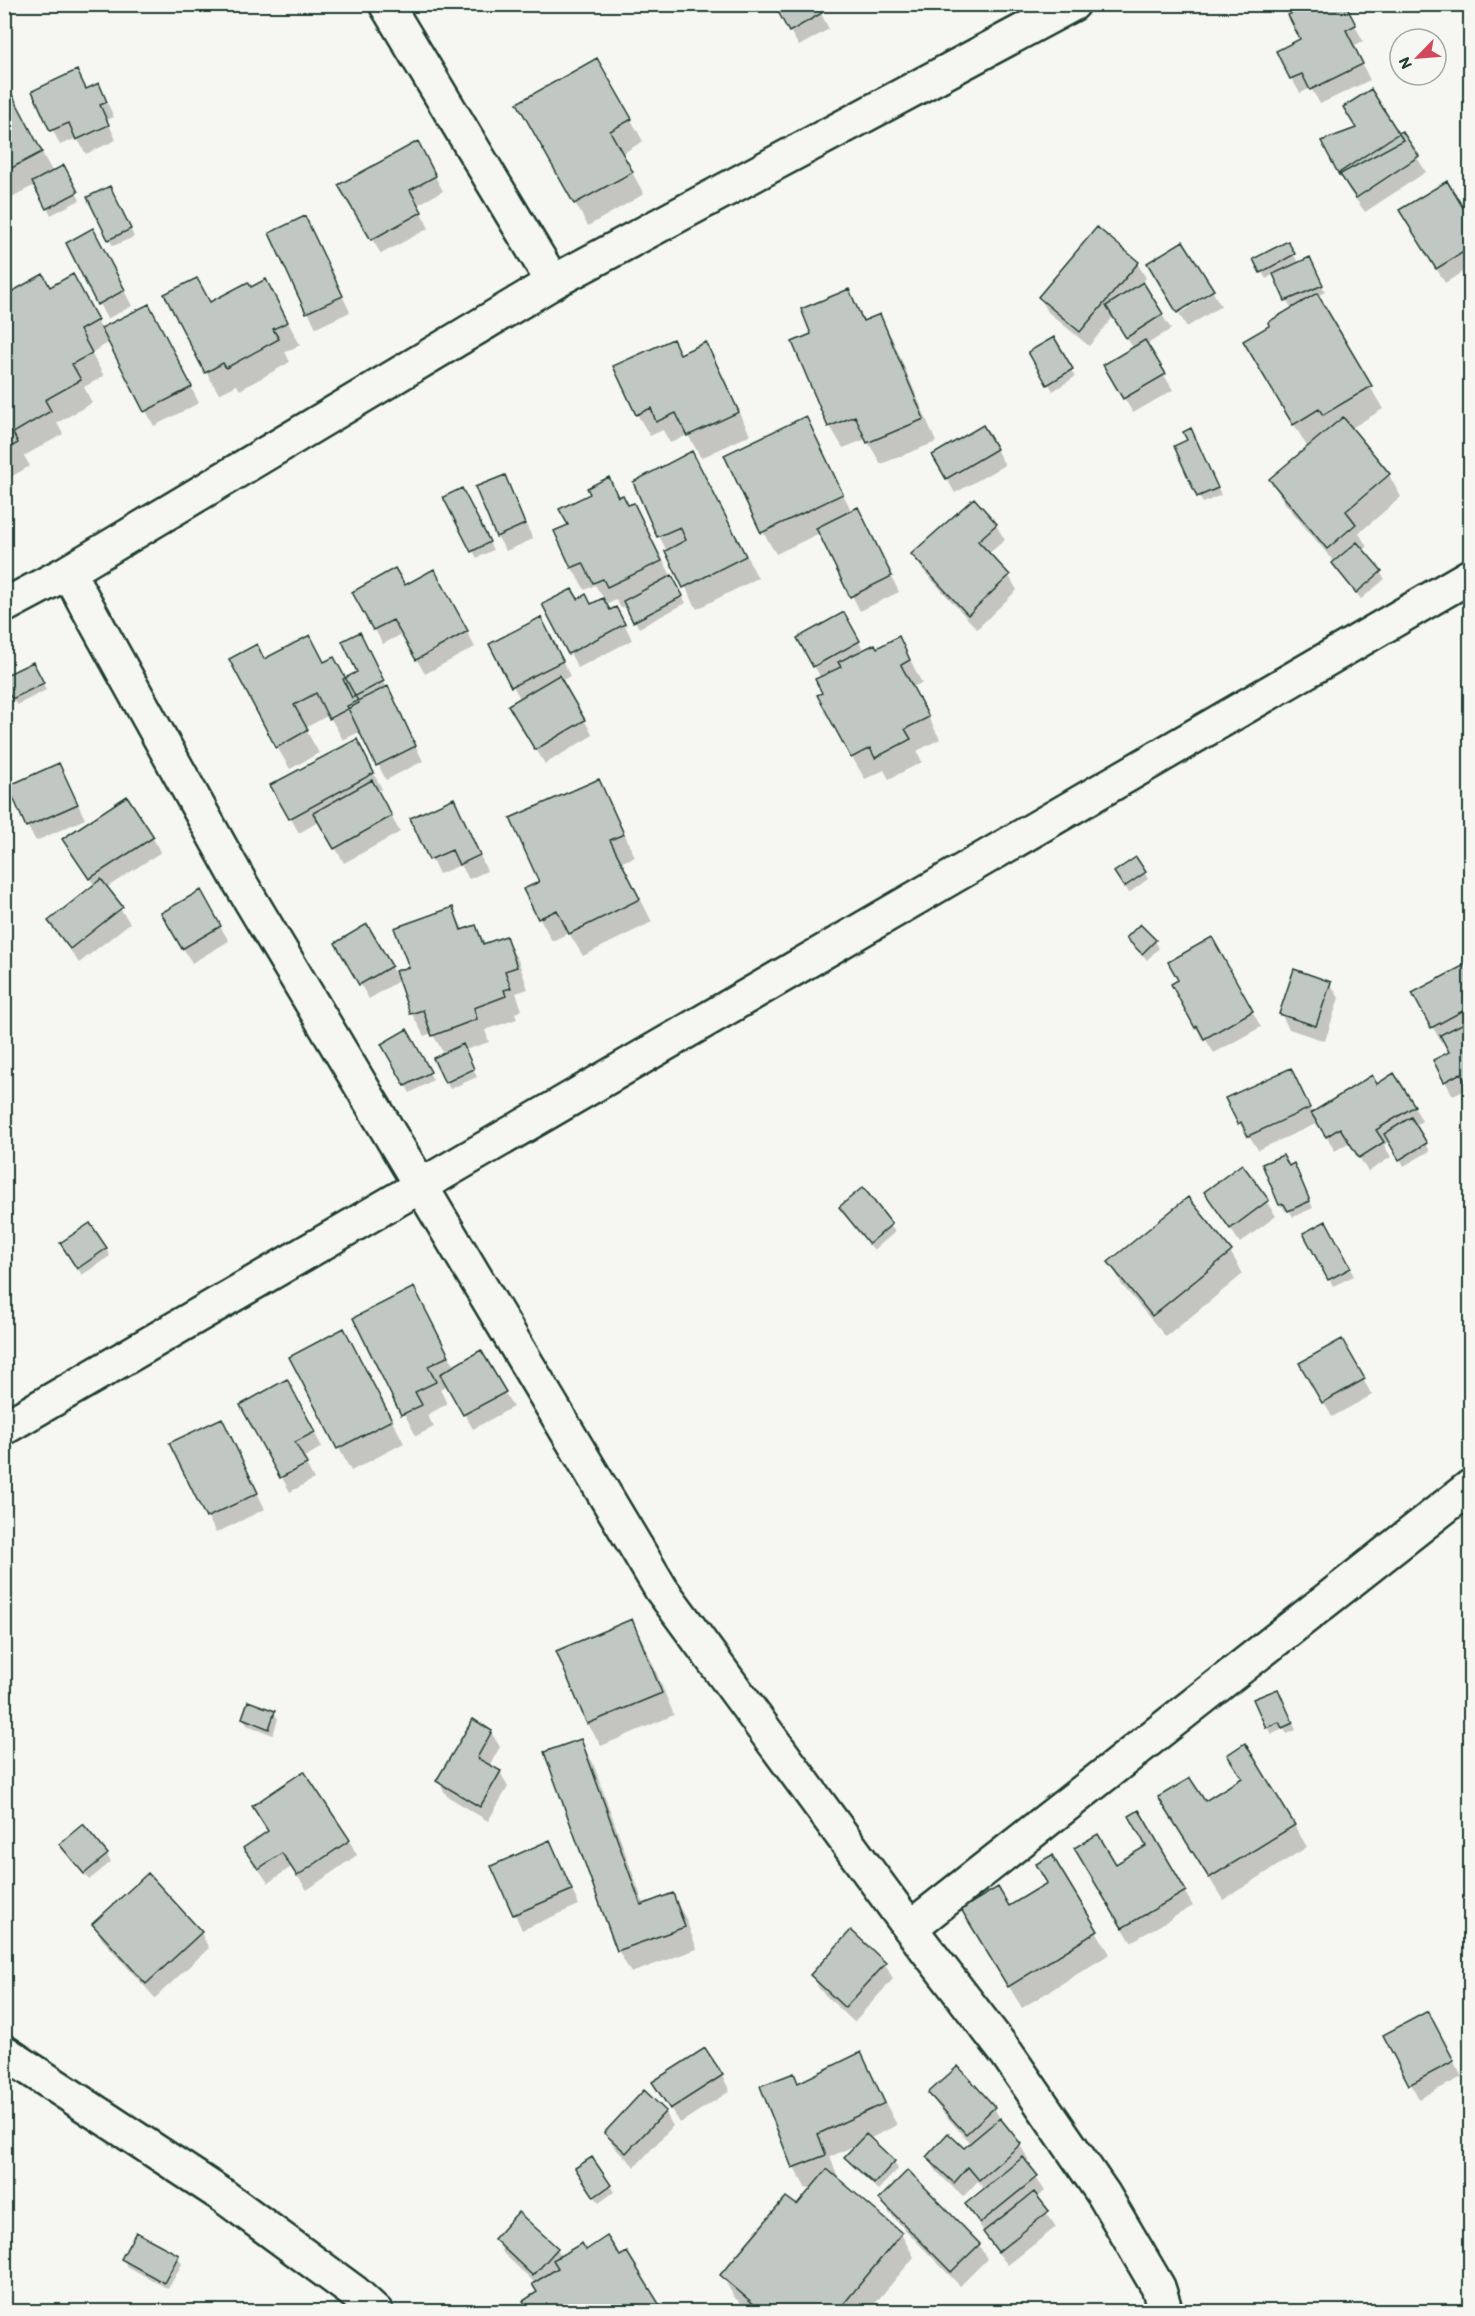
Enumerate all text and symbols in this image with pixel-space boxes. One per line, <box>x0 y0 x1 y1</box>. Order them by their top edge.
north arrow <box>1388 27 1448 87</box>
text: N <box>1394 54 1416 72</box>

